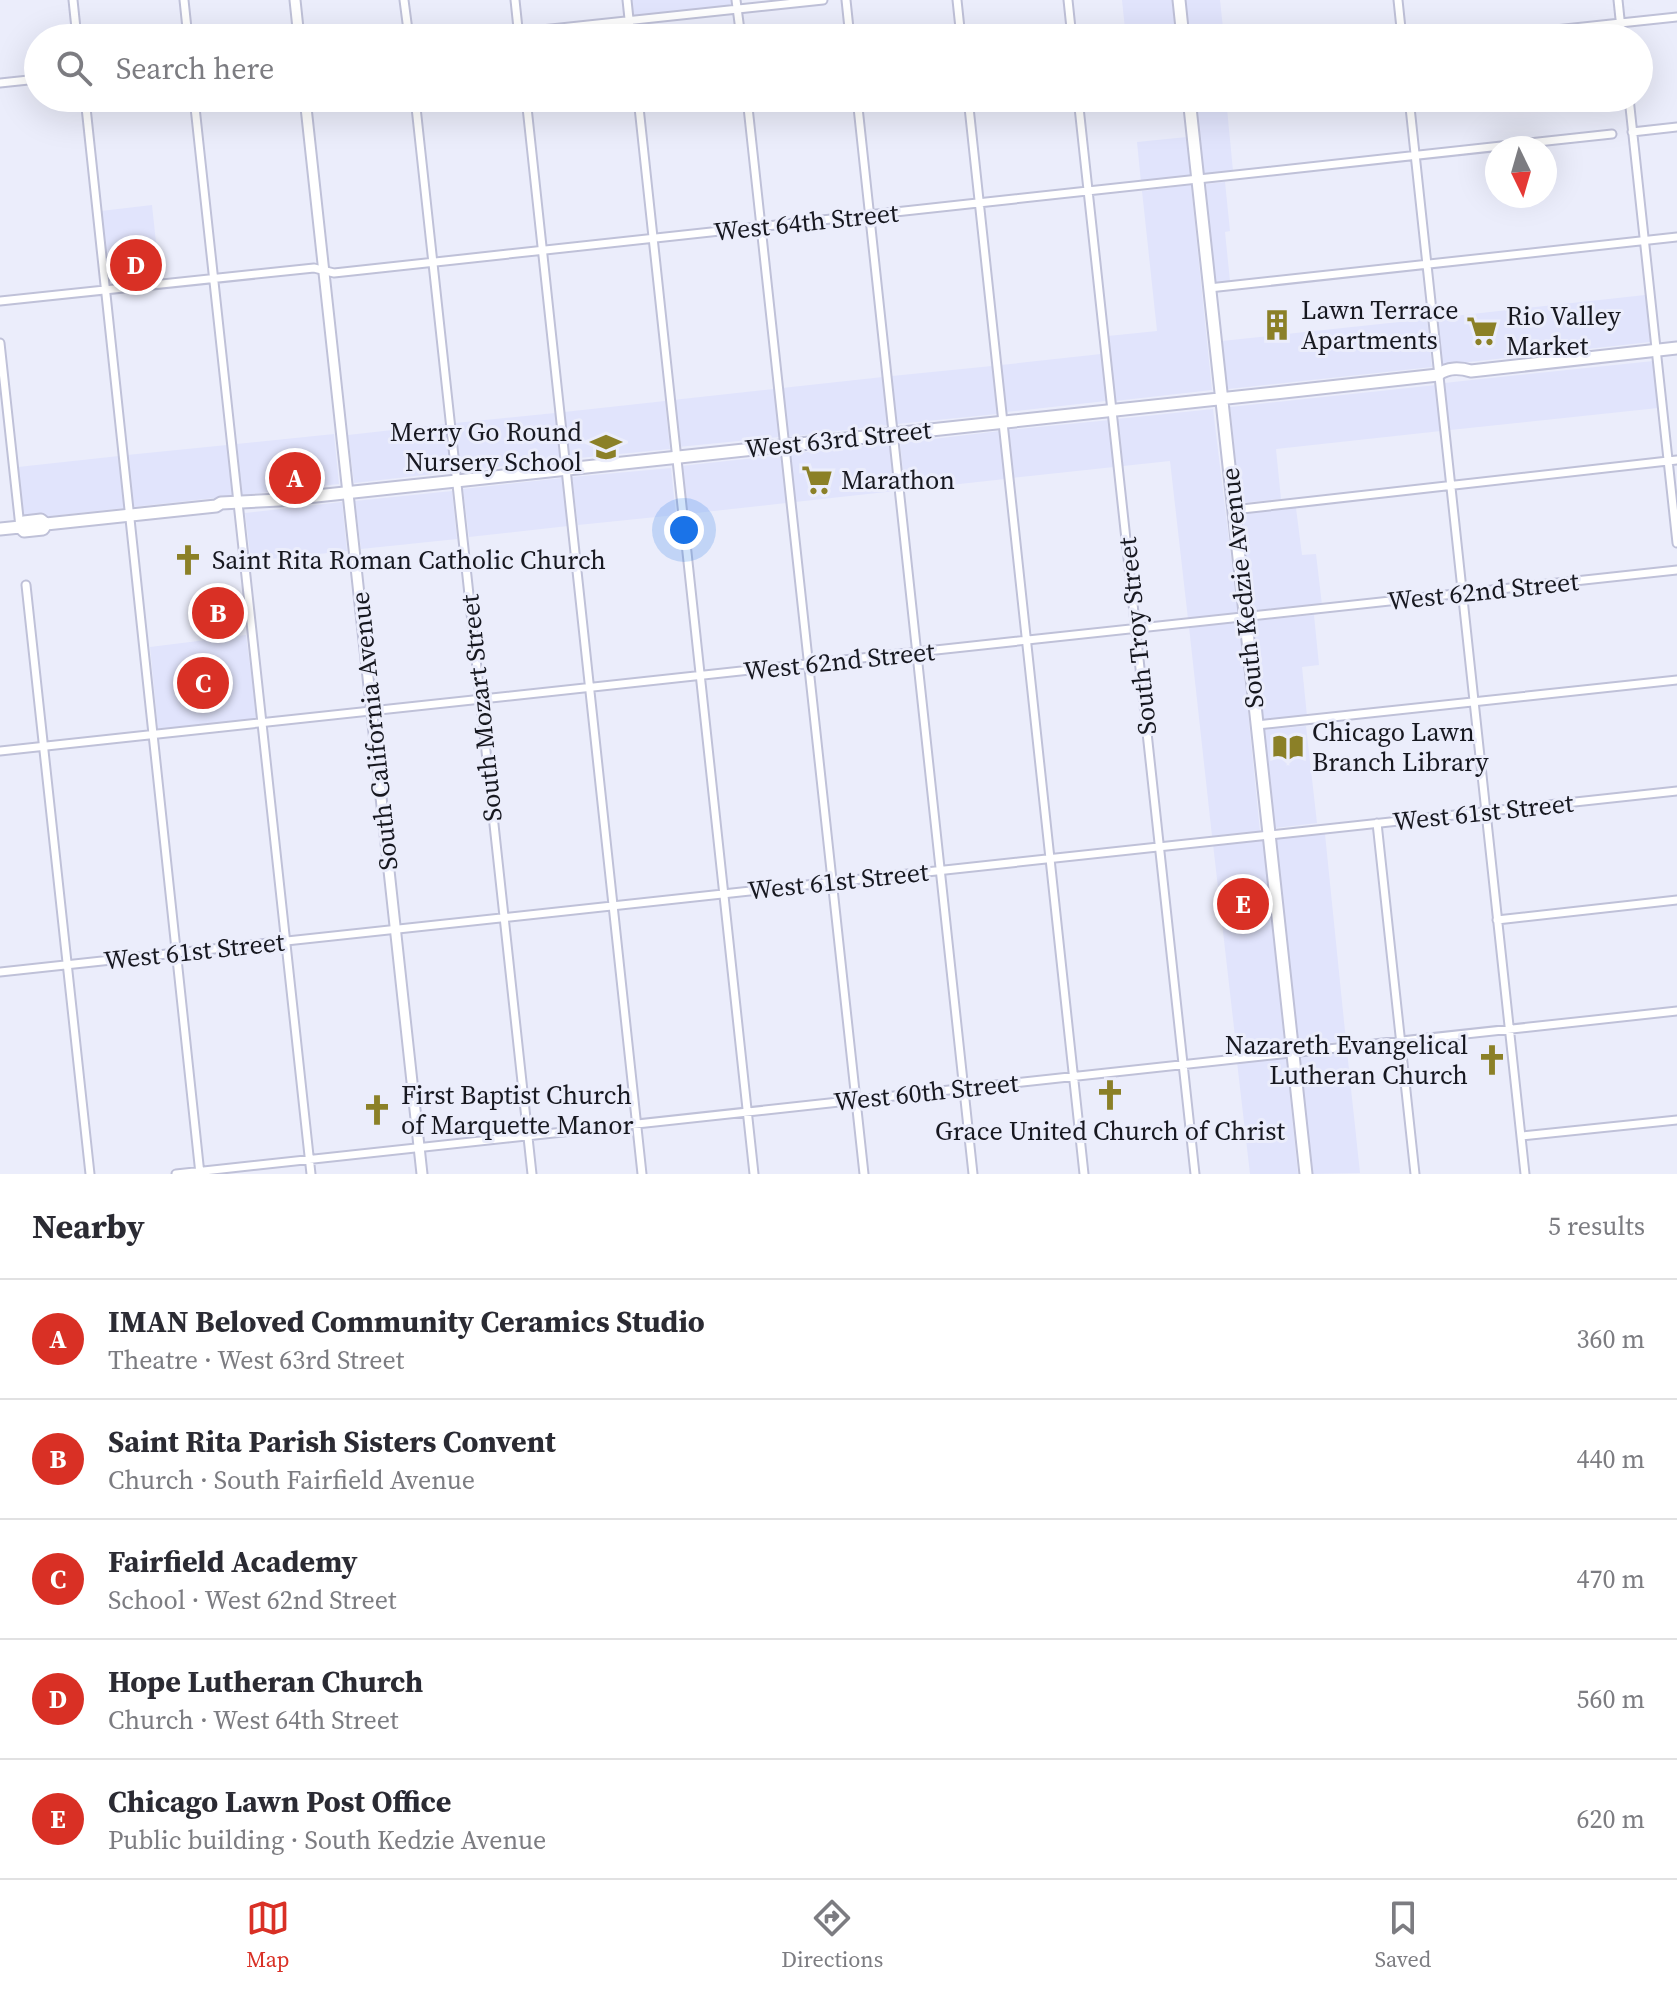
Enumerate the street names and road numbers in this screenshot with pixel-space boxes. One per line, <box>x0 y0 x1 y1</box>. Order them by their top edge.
street label: West 64th Street <box>712 194 901 250</box>
street label: West 63rd Street <box>743 411 933 467</box>
street label: South Kedzie Avenue <box>1211 466 1273 710</box>
street label: South Troy Street <box>1109 535 1165 737</box>
street label: West 62nd Street <box>1386 563 1581 619</box>
street label: South California Avenue <box>341 590 407 872</box>
street label: South Mozart Street <box>451 592 511 823</box>
street label: West 62nd Street <box>742 633 937 689</box>
street label: West 61st Street <box>1391 785 1576 839</box>
street label: West 61st Street <box>746 854 931 908</box>
street label: West 61st Street <box>102 924 287 978</box>
street label: West 60th Street <box>832 1064 1021 1120</box>

